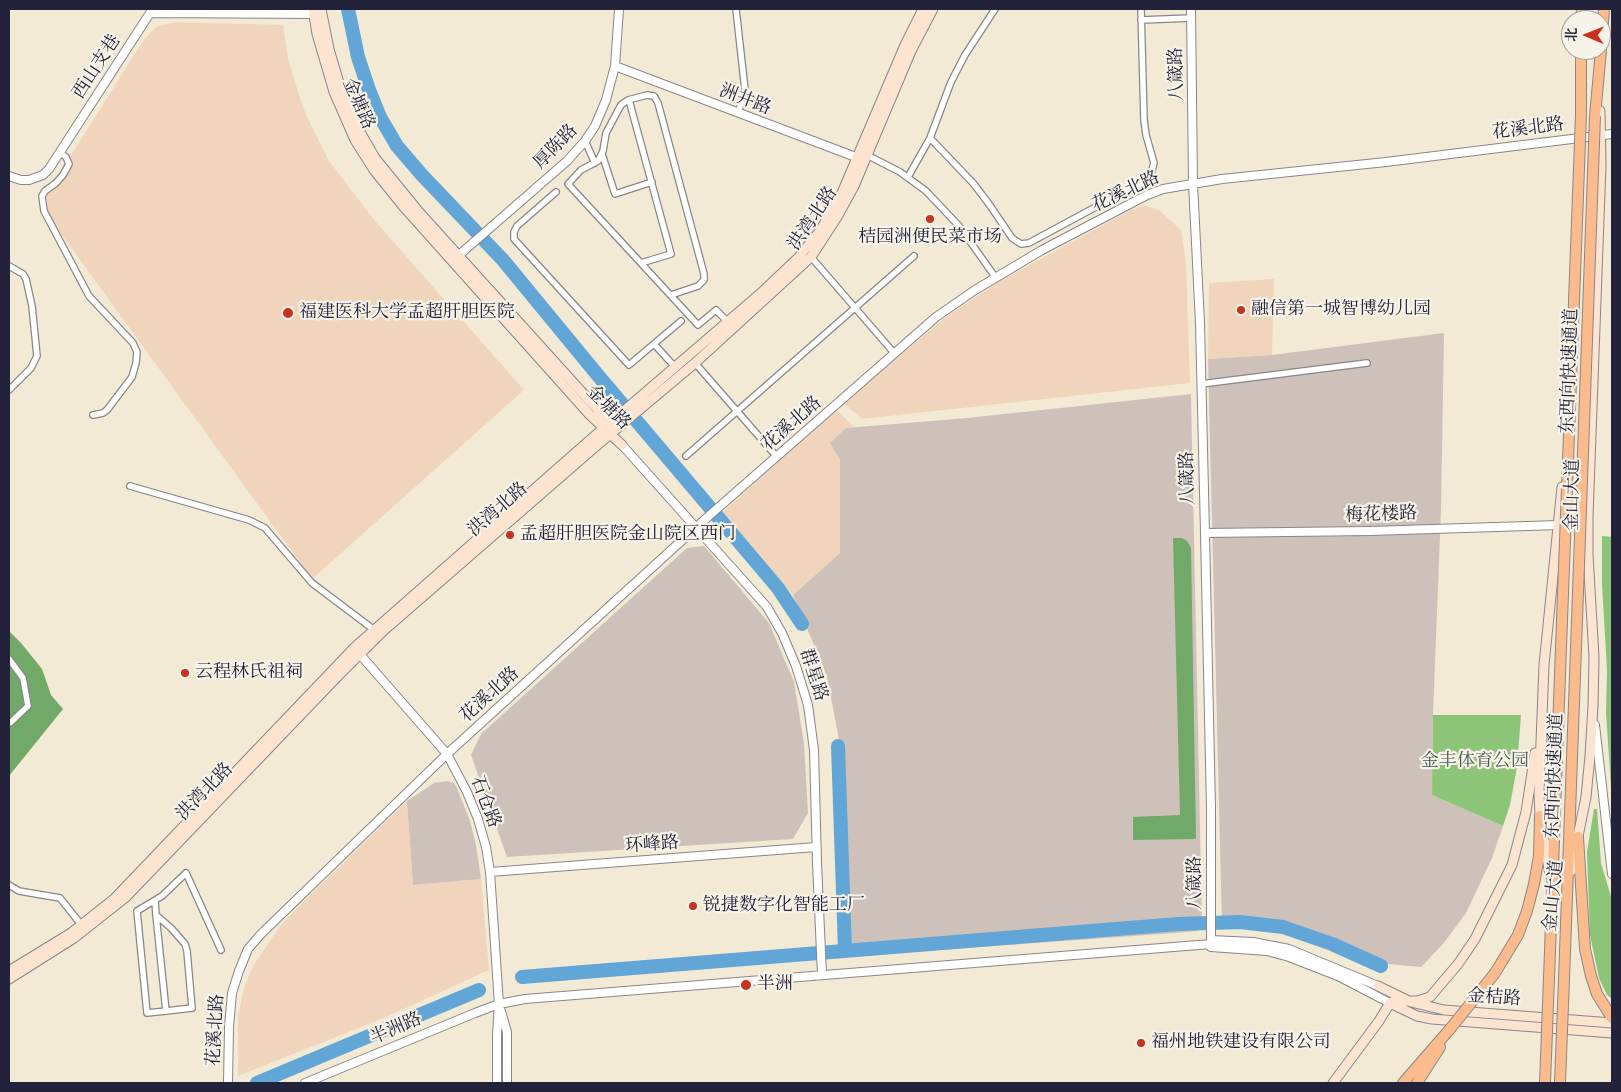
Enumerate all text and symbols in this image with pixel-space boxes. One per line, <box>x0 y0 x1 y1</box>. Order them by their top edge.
north arrow <box>1561 10 1611 60</box>
text: 北 <box>1563 28 1580 42</box>
street label: 西山支巷 <box>68 31 126 103</box>
street label: 八箴路 <box>1166 47 1188 101</box>
street label: 金塘路 <box>337 75 379 133</box>
street label: 洲井路 <box>716 80 774 120</box>
street label: 花溪北路 <box>1491 114 1565 144</box>
street label: 厚陈路 <box>529 120 583 174</box>
street label: 花溪北路 <box>1089 167 1163 217</box>
street label: 洪湾北路 <box>784 183 842 255</box>
marker: 桔园洲便民菜市场 <box>924 213 936 225</box>
place label: 桔园洲便民菜市场 <box>858 227 1002 249</box>
place label: 融信第一城智博幼儿园 <box>1251 299 1431 321</box>
place label: 福建医科大学孟超肝胆医院 <box>299 302 515 324</box>
marker: 融信第一城智博幼儿园 <box>1235 304 1247 316</box>
marker: 福建医科大学孟超肝胆医院 <box>281 306 295 320</box>
street label: 东西向快速通道 <box>1557 308 1583 434</box>
street label: 金塘路 <box>581 381 635 435</box>
street label: 花溪北路 <box>758 392 826 456</box>
street label: 八箴路 <box>1177 451 1199 505</box>
street label: 金山大道 <box>1562 459 1584 531</box>
street label: 洪湾北路 <box>464 478 532 542</box>
street label: 梅花楼路 <box>1345 503 1417 527</box>
place label: 孟超肝胆医院金山院区西门 <box>520 524 736 546</box>
marker: 孟超肝胆医院金山院区西门 <box>504 529 516 541</box>
street label: 群星路 <box>794 646 832 704</box>
place label: 云程林氏祖祠 <box>195 662 303 684</box>
street label: 花溪北路 <box>456 663 524 727</box>
marker: 云程林氏祖祠 <box>179 667 191 679</box>
street label: 东西向快速通道 <box>1542 713 1568 839</box>
park label: 金丰体育公园 <box>1421 751 1529 773</box>
street label: 洪湾北路 <box>172 759 238 825</box>
street label: 石仓路 <box>465 773 505 831</box>
street label: 环峰路 <box>624 832 680 858</box>
street label: 八箴路 <box>1185 856 1207 910</box>
street label: 金山大道 <box>1539 859 1569 933</box>
place label: 锐捷数字化智能工厂 <box>703 895 865 917</box>
marker: 锐捷数字化智能工厂 <box>687 900 699 912</box>
place label: 半洲 <box>757 974 793 996</box>
marker: 半洲 <box>739 978 753 992</box>
street label: 金桔路 <box>1466 985 1522 1011</box>
street label: 花溪北路 <box>203 993 229 1067</box>
street label: 半洲路 <box>367 1009 425 1049</box>
place label: 福州地铁建设有限公司 <box>1151 1032 1331 1054</box>
marker: 福州地铁建设有限公司 <box>1135 1037 1147 1049</box>

